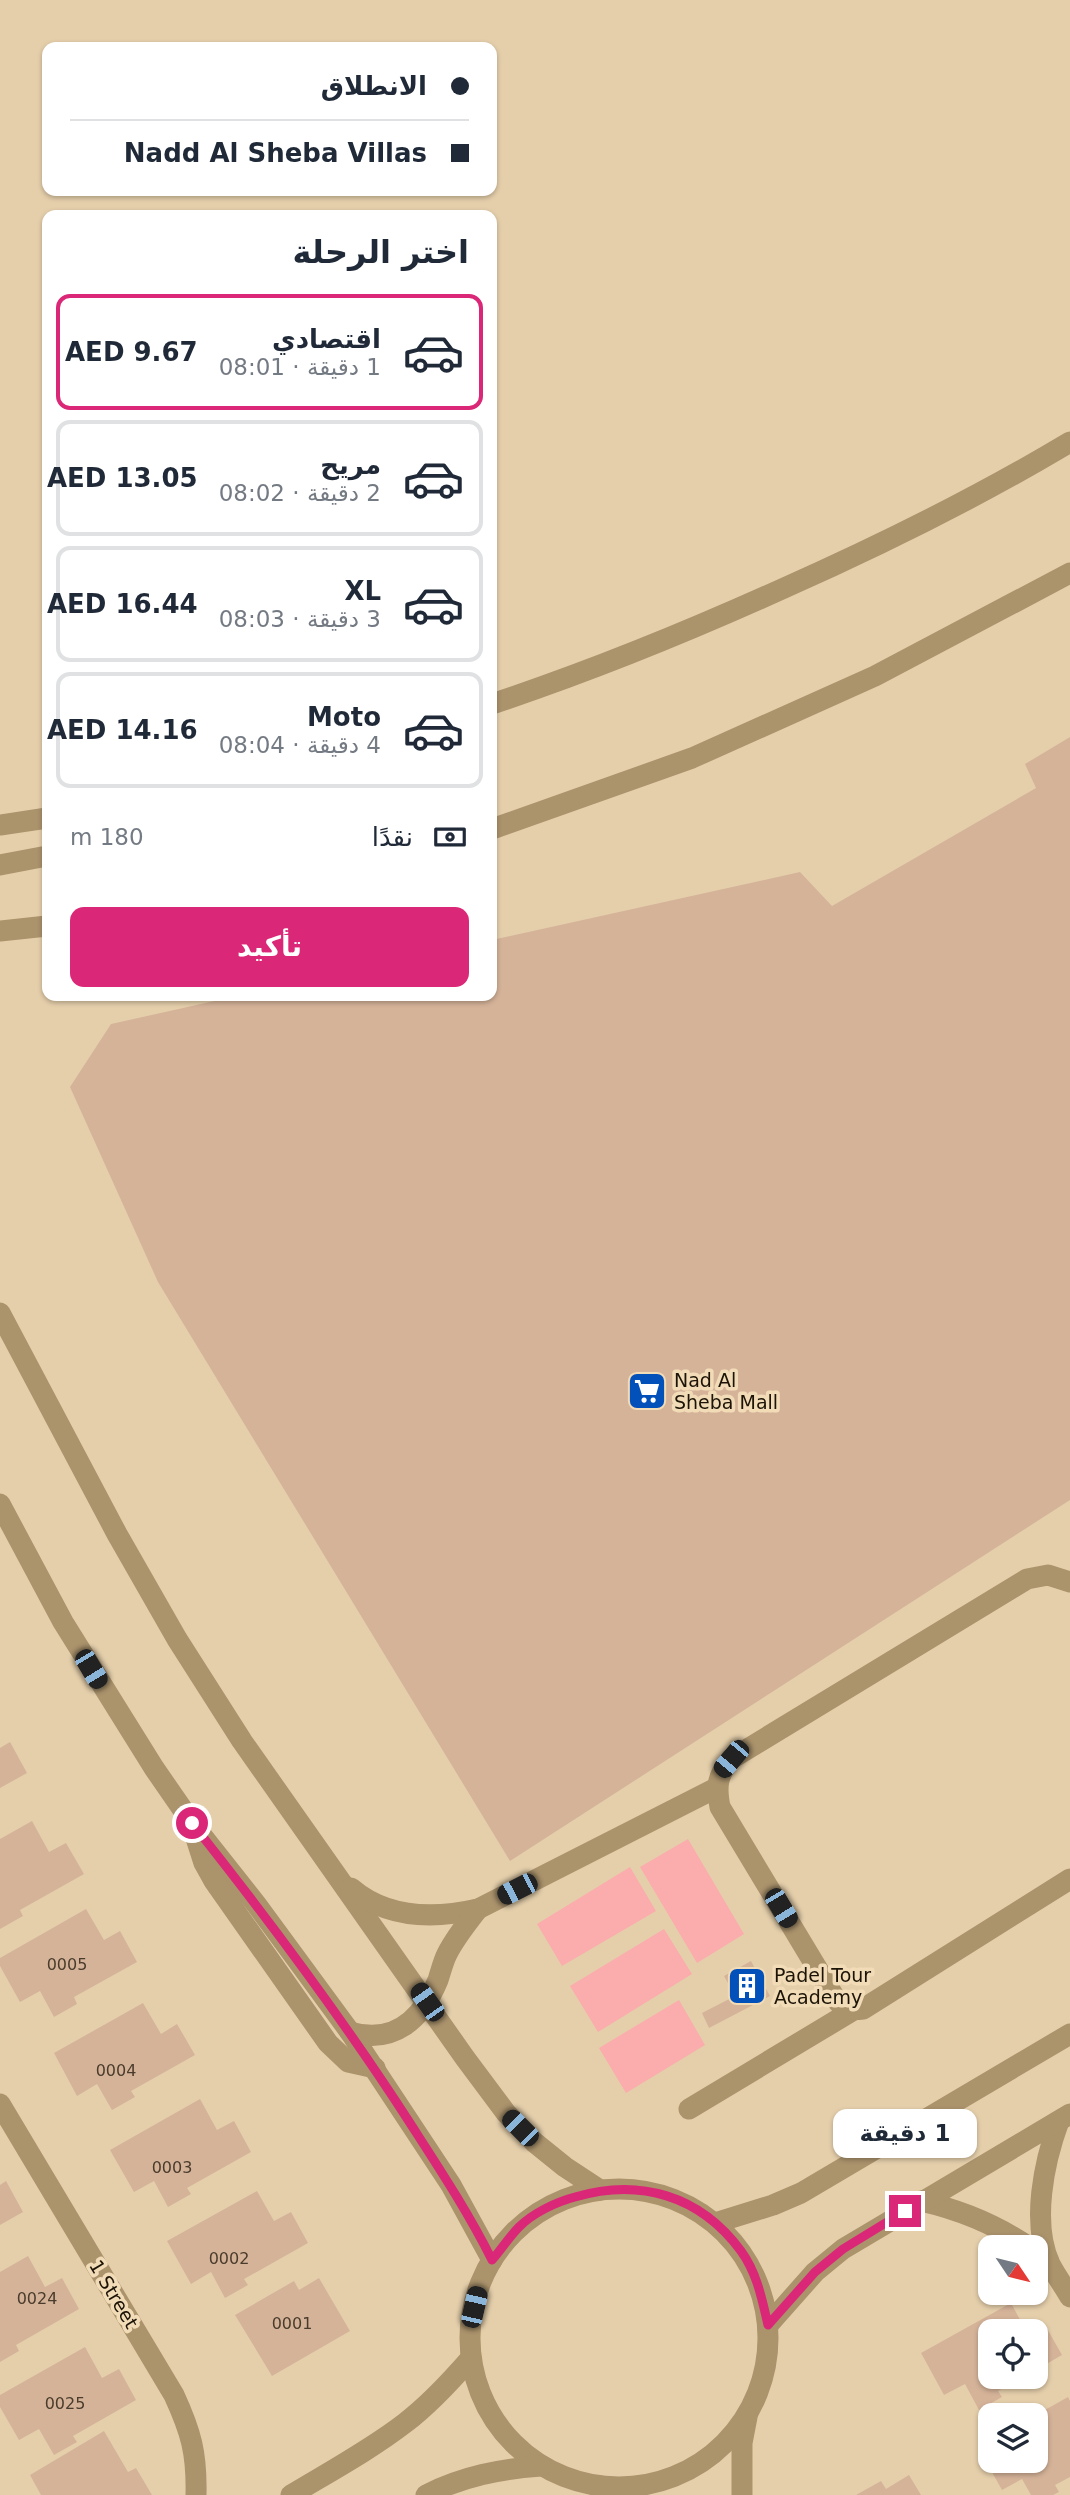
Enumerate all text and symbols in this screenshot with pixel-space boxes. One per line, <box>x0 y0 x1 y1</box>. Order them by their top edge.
text: الانطلاق <box>321 71 427 101</box>
text: Nadd Al Sheba Villas <box>124 138 427 168</box>
text: اختر الرحلة <box>292 233 469 271</box>
icon: car <box>402 321 465 384</box>
text: اقتصادي <box>272 324 381 354</box>
text: AED 9.67 <box>65 337 198 367</box>
text: 1 دقيقة · 08:01 <box>219 354 381 380</box>
icon: car <box>402 447 465 510</box>
text: مريح <box>320 450 381 480</box>
text: AED 13.05 <box>47 463 198 493</box>
text: 2 دقيقة · 08:02 <box>219 480 381 506</box>
icon: car <box>402 573 465 636</box>
text: XL <box>344 576 381 606</box>
text: AED 16.44 <box>47 589 198 619</box>
text: 3 دقيقة · 08:03 <box>219 606 381 632</box>
icon: car <box>402 699 465 762</box>
text: Moto <box>307 702 381 732</box>
text: AED 14.16 <box>47 715 198 745</box>
text: 4 دقيقة · 08:04 <box>219 732 381 758</box>
icon: cash <box>431 818 469 856</box>
text: نقدًا <box>372 822 413 852</box>
text: 180 m <box>70 824 144 850</box>
button: تأكيد <box>70 907 469 987</box>
place label: Nad Al Sheba Mall <box>674 1369 778 1413</box>
supermarket icon: Nad Al Sheba Mall <box>626 1370 668 1412</box>
car <box>72 1646 111 1692</box>
car <box>710 1736 753 1782</box>
route start <box>176 1807 208 1839</box>
car <box>494 1870 541 1908</box>
car <box>762 1885 801 1931</box>
house number: 0005 <box>47 1955 87 1974</box>
place label: Padel Tour Academy <box>774 1964 871 2008</box>
building icon: Padel Tour Academy <box>726 1965 768 2007</box>
car <box>407 1979 448 2025</box>
house number: 0004 <box>96 2061 136 2080</box>
car <box>498 2106 543 2150</box>
callout: 1 دقيقة <box>833 2110 977 2158</box>
text: 1 دقيقة <box>860 2120 950 2146</box>
house number: 0003 <box>152 2158 192 2177</box>
route end <box>889 2195 921 2227</box>
north arrow <box>978 2235 1048 2305</box>
map controls <box>978 2235 1048 2473</box>
house number: 0002 <box>209 2249 249 2268</box>
street label: 1 Street <box>85 2256 143 2332</box>
car <box>460 2284 489 2330</box>
house number: 0024 <box>17 2289 57 2308</box>
house number: 0001 <box>272 2314 312 2333</box>
button: locate <box>978 2319 1048 2389</box>
house number: 0025 <box>45 2394 85 2413</box>
button: layers <box>978 2403 1048 2473</box>

